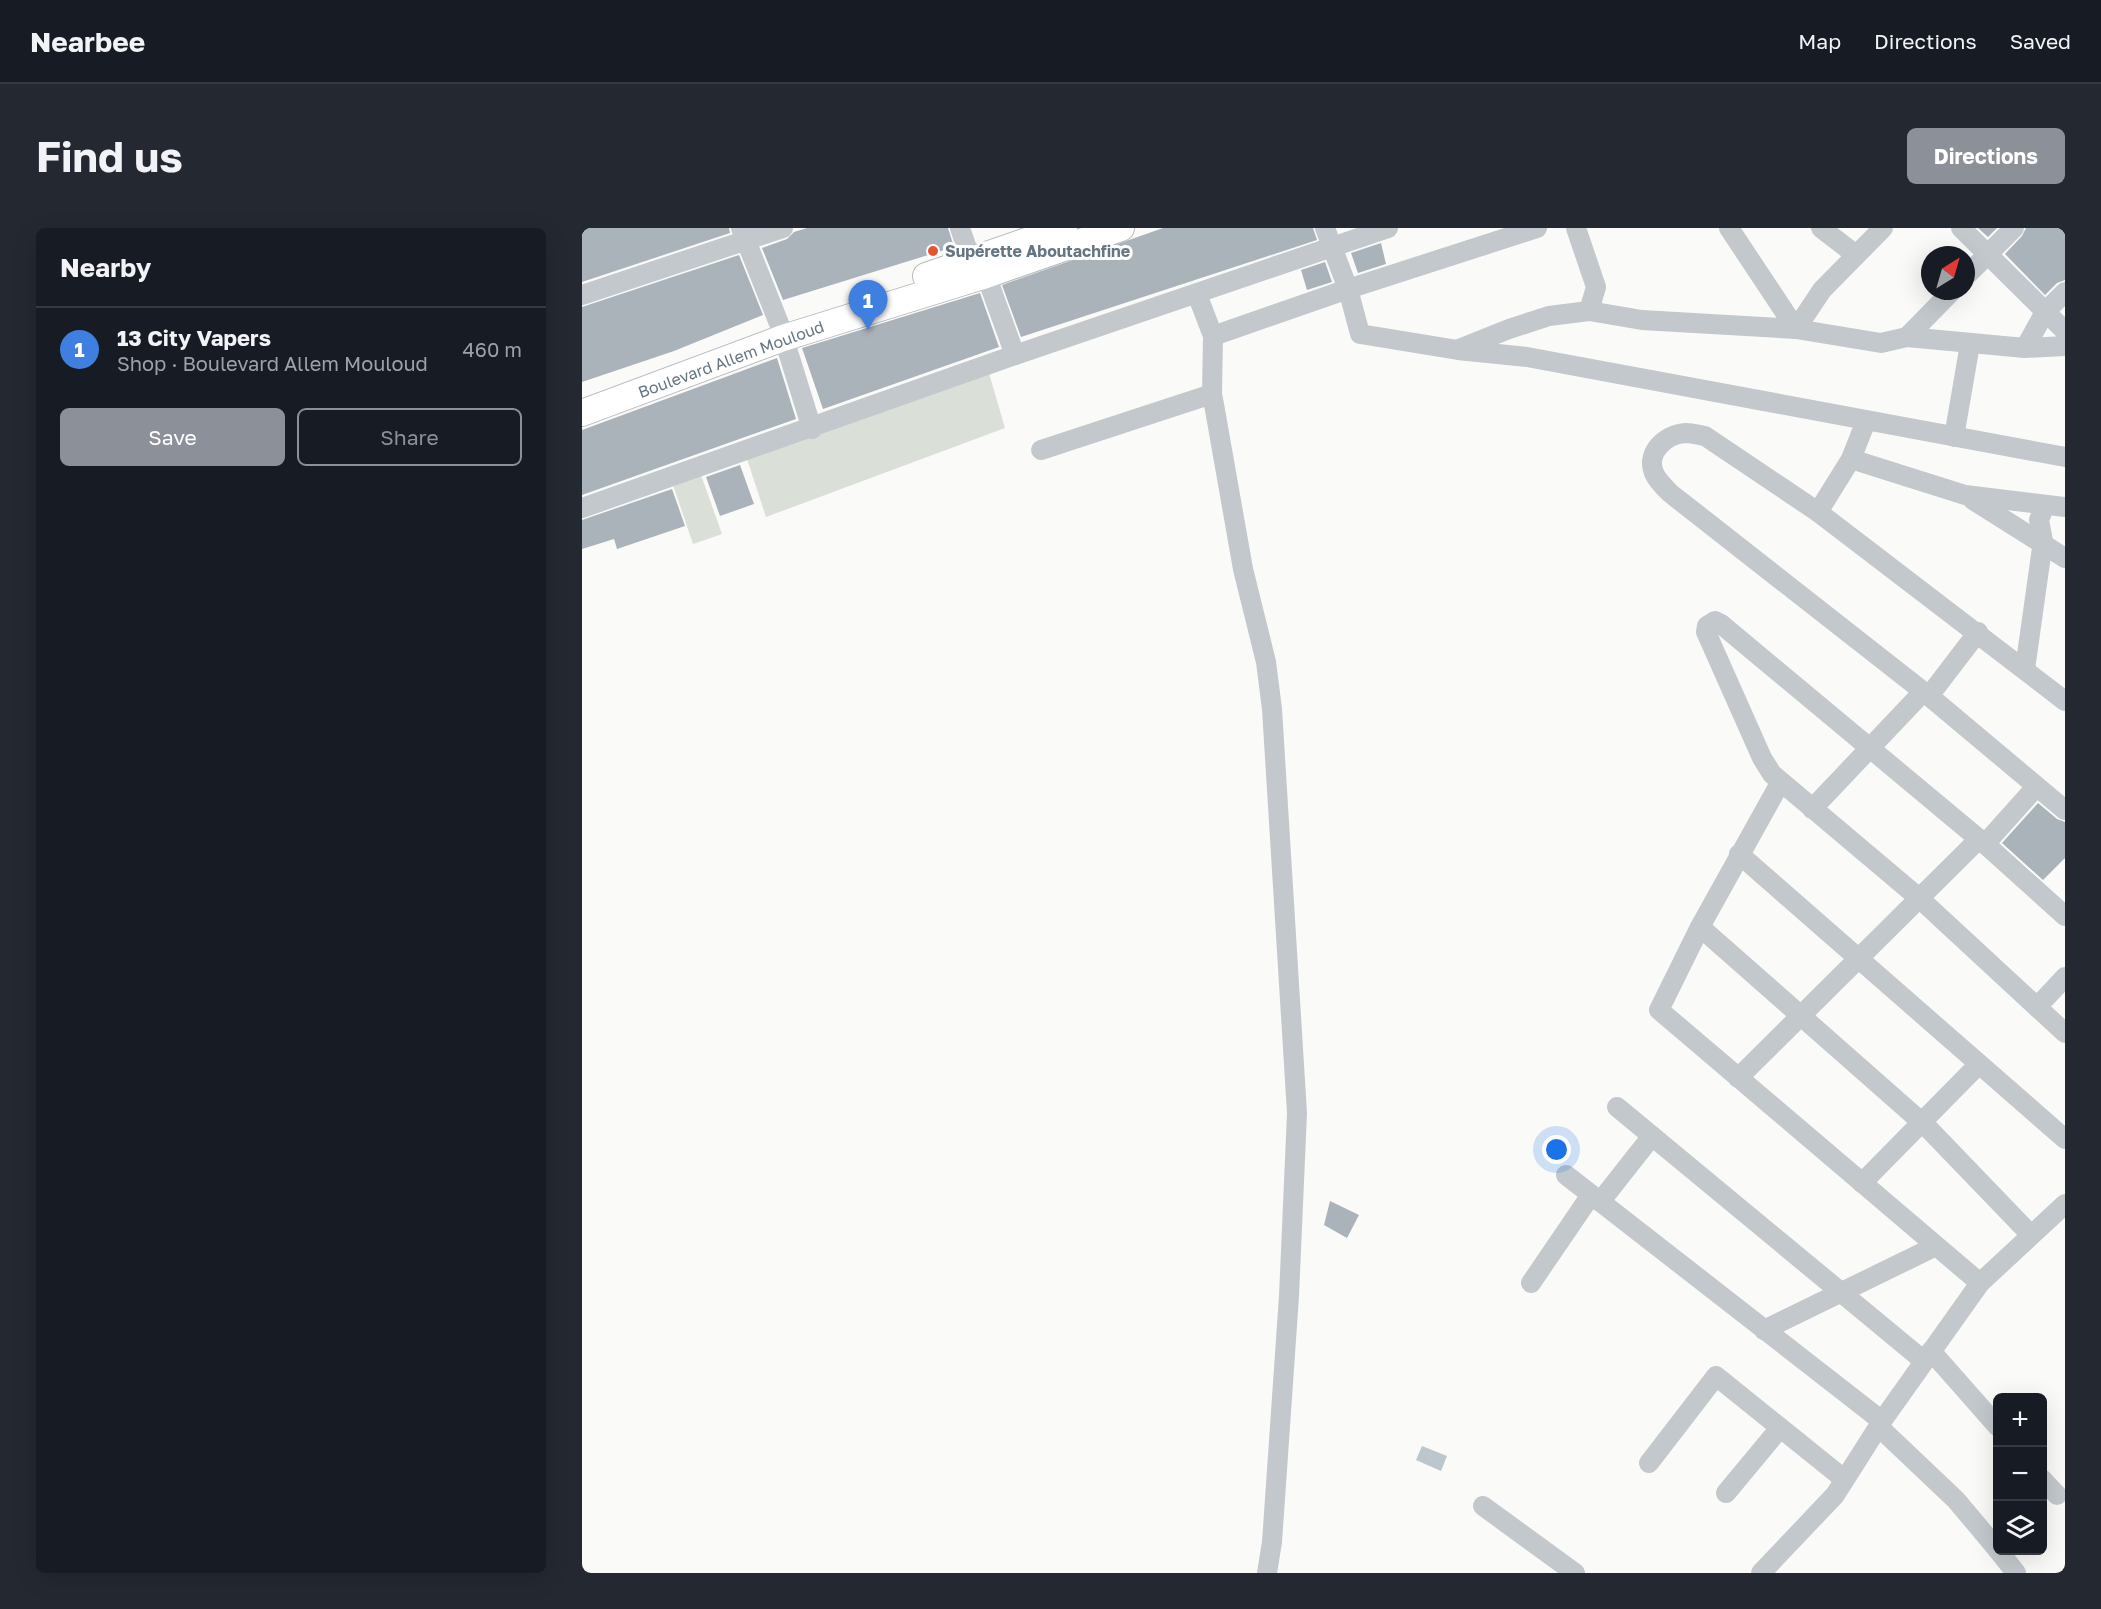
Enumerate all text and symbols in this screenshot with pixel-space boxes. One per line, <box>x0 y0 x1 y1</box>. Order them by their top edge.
text: Nearbee <box>30 25 145 58</box>
text: Map <box>1798 28 1841 54</box>
text: Directions <box>1874 28 1977 54</box>
text: Saved <box>2010 28 2071 54</box>
button: Directions <box>1907 128 2065 184</box>
text: Find us <box>36 131 183 181</box>
place label: Supérette Aboutachfine <box>945 241 1130 261</box>
marker: Supérette Aboutachfine <box>926 244 940 258</box>
north arrow <box>1921 246 1975 300</box>
text: Nearby <box>60 252 151 283</box>
pin: 1 <box>848 280 888 330</box>
street label: Boulevard Allem Mouloud <box>635 316 827 402</box>
text: 13 City Vapers <box>117 324 271 351</box>
text: 1 <box>74 337 85 361</box>
text: 460 m <box>463 337 522 361</box>
text: Shop · Boulevard Allem Mouloud <box>117 351 428 375</box>
button: Save <box>60 408 285 466</box>
button: Share <box>297 408 522 466</box>
your location <box>1542 1135 1571 1164</box>
map controls <box>1993 1393 2047 1555</box>
button: + <box>1993 1393 2047 1447</box>
button: − <box>1993 1447 2047 1501</box>
button: layers <box>1993 1501 2047 1555</box>

